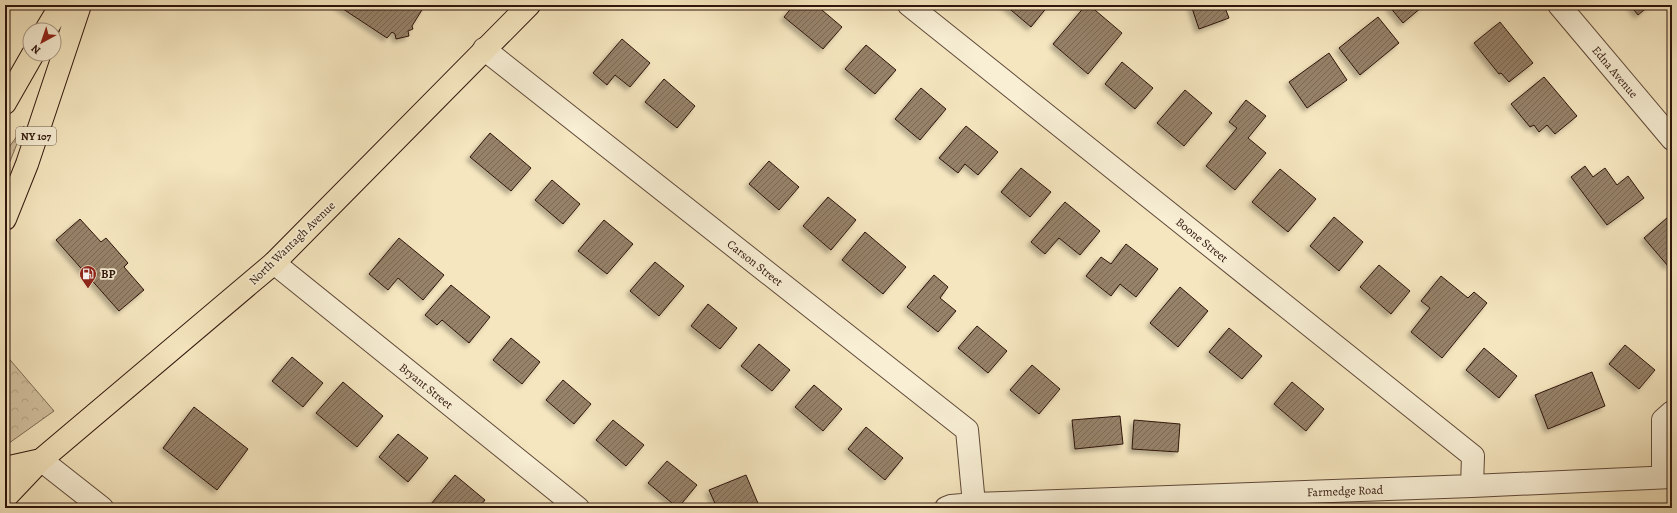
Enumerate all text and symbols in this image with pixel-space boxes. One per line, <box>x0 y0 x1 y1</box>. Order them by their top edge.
north arrow <box>22 22 62 62</box>
text: N <box>28 41 44 58</box>
street label: Edna Avenue <box>1588 43 1642 101</box>
road number: NY 107 <box>16 127 56 145</box>
street label: North Wantagh Avenue <box>245 198 339 288</box>
street label: Boone Street <box>1173 214 1231 266</box>
street label: Carson Street <box>724 236 786 290</box>
fuel station icon: BP <box>78 264 98 289</box>
place label: BP <box>101 266 116 282</box>
street label: Bryant Street <box>396 359 456 413</box>
street label: Farmedge Road <box>1307 482 1384 500</box>

